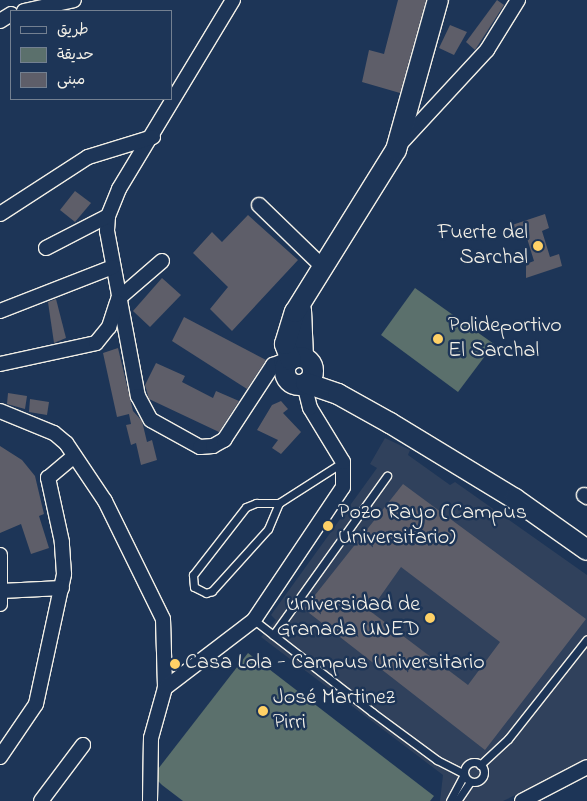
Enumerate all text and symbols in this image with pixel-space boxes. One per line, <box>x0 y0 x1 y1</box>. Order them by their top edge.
legend <box>10 10 172 100</box>
text: طريق <box>57 19 89 41</box>
text: حديقة <box>57 44 94 66</box>
text: مبنى <box>57 69 85 91</box>
place label: Fuerte del Sarchal <box>437 220 528 272</box>
marker: Fuerte del Sarchal <box>532 240 544 252</box>
place label: Polideportivo El Sarchal <box>448 313 562 364</box>
marker: Polideportivo El Sarchal <box>432 333 444 345</box>
place label: Pozo Rayo (Campus Universitario) <box>338 500 527 552</box>
marker: Pozo Rayo (Campus Universitario) <box>322 520 334 532</box>
place label: Universidad de Granada UNED <box>277 592 420 644</box>
marker: Universidad de Granada UNED <box>424 612 436 624</box>
place label: Casa Lola - Campus Universitario <box>185 651 485 677</box>
marker: Casa Lola - Campus Universitario <box>169 658 181 670</box>
place label: José Martinez Pirri <box>273 685 395 736</box>
marker: José Martinez Pirri <box>257 705 269 717</box>

